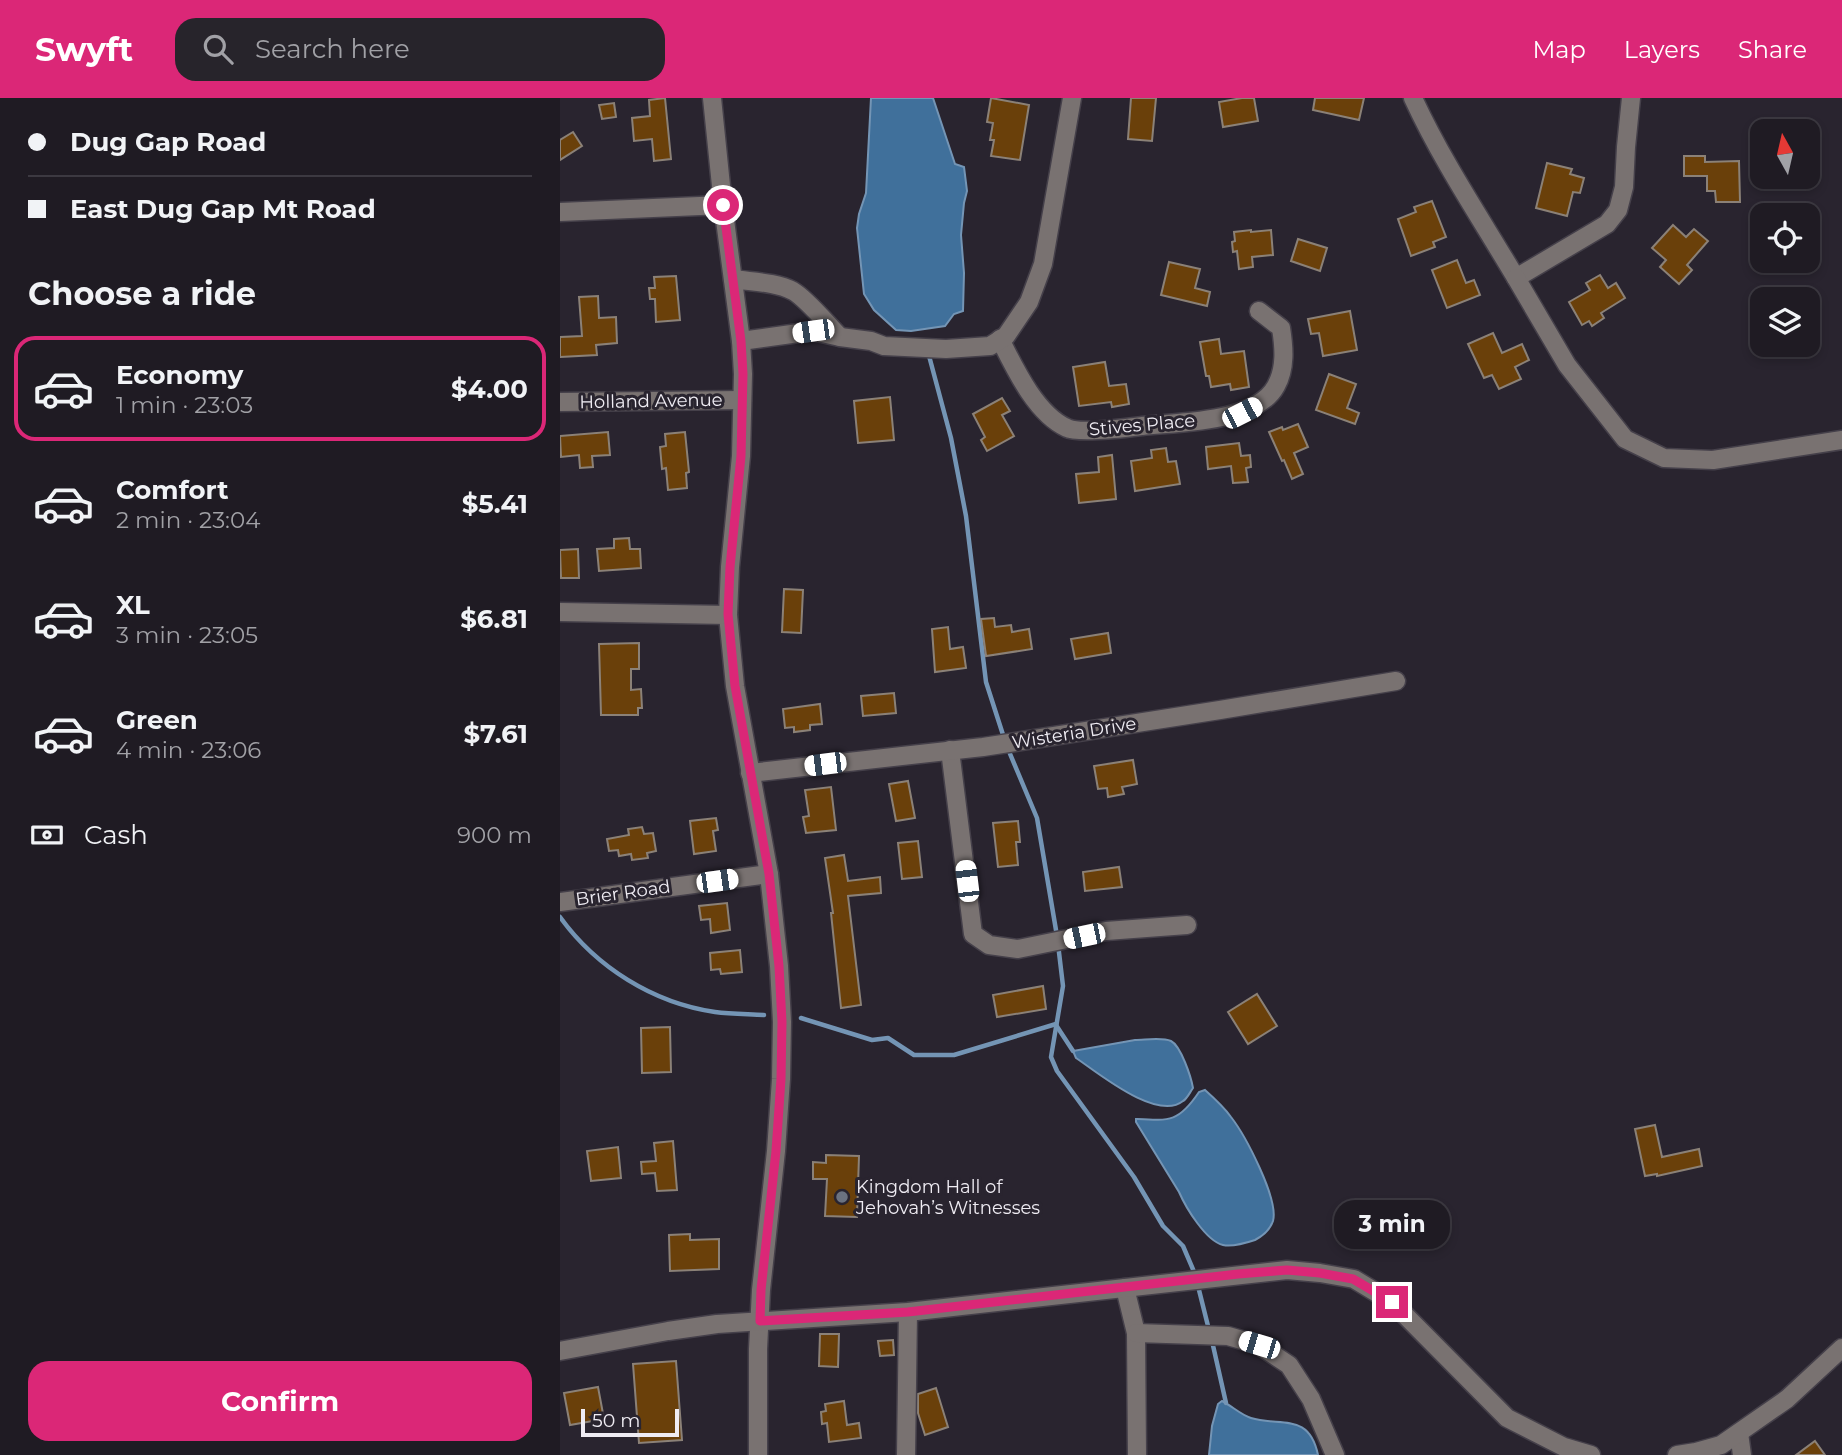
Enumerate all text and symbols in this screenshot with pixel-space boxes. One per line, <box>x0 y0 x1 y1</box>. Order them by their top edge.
search box <box>175 18 665 81</box>
text: Swyft <box>35 29 133 69</box>
icon: search <box>199 30 237 68</box>
text: Search here <box>255 33 410 65</box>
text: Map <box>1532 35 1586 64</box>
text: Layers <box>1624 35 1700 64</box>
text: Share <box>1738 35 1807 64</box>
north arrow <box>1750 119 1820 189</box>
map controls <box>1750 119 1820 357</box>
text: Dug Gap Road <box>70 126 266 158</box>
route start <box>707 189 739 221</box>
text: East Dug Gap Mt Road <box>70 193 376 225</box>
button: locate <box>1750 203 1820 273</box>
text: Choose a ride <box>28 274 256 313</box>
button: layers <box>1750 287 1820 357</box>
car <box>791 318 836 344</box>
icon: car <box>32 357 95 420</box>
text: Economy <box>116 359 243 391</box>
text: $4.00 <box>451 373 528 405</box>
street label: Holland Avenue <box>579 389 723 413</box>
text: 1 min · 23:03 <box>116 391 253 419</box>
car <box>1219 394 1266 432</box>
street label: Stives Place <box>1088 409 1196 441</box>
icon: car <box>32 472 95 535</box>
text: Comfort <box>116 474 228 506</box>
text: $5.41 <box>462 488 528 520</box>
text: 2 min · 23:04 <box>116 506 260 534</box>
icon: car <box>32 587 95 650</box>
text: XL <box>116 589 150 621</box>
text: $6.81 <box>460 603 528 635</box>
text: 3 min · 23:05 <box>116 621 258 649</box>
icon: car <box>32 702 95 765</box>
text: Green <box>116 704 198 736</box>
street label: Wisteria Drive <box>1010 712 1138 754</box>
text: $7.61 <box>464 718 528 750</box>
text: 4 min · 23:06 <box>116 736 261 764</box>
car <box>803 751 848 777</box>
icon: cash <box>28 816 66 854</box>
text: Cash <box>84 819 148 851</box>
text: 900 m <box>457 821 532 849</box>
car <box>955 859 980 903</box>
car <box>695 868 740 894</box>
street label: Brier Road <box>574 875 672 911</box>
car <box>1062 921 1107 951</box>
place label: Kingdom Hall of Jehovah’s Witnesses <box>855 1176 1040 1219</box>
marker: Kingdom Hall of Jehovah’s Witnesses <box>834 1189 850 1205</box>
callout: 3 min <box>1334 1200 1450 1250</box>
text: 3 min <box>1358 1210 1426 1238</box>
route end <box>1376 1286 1408 1318</box>
car <box>1236 1329 1283 1361</box>
button: Confirm <box>28 1361 532 1441</box>
scale bar <box>581 1406 679 1438</box>
text: 50 m <box>592 1409 640 1432</box>

